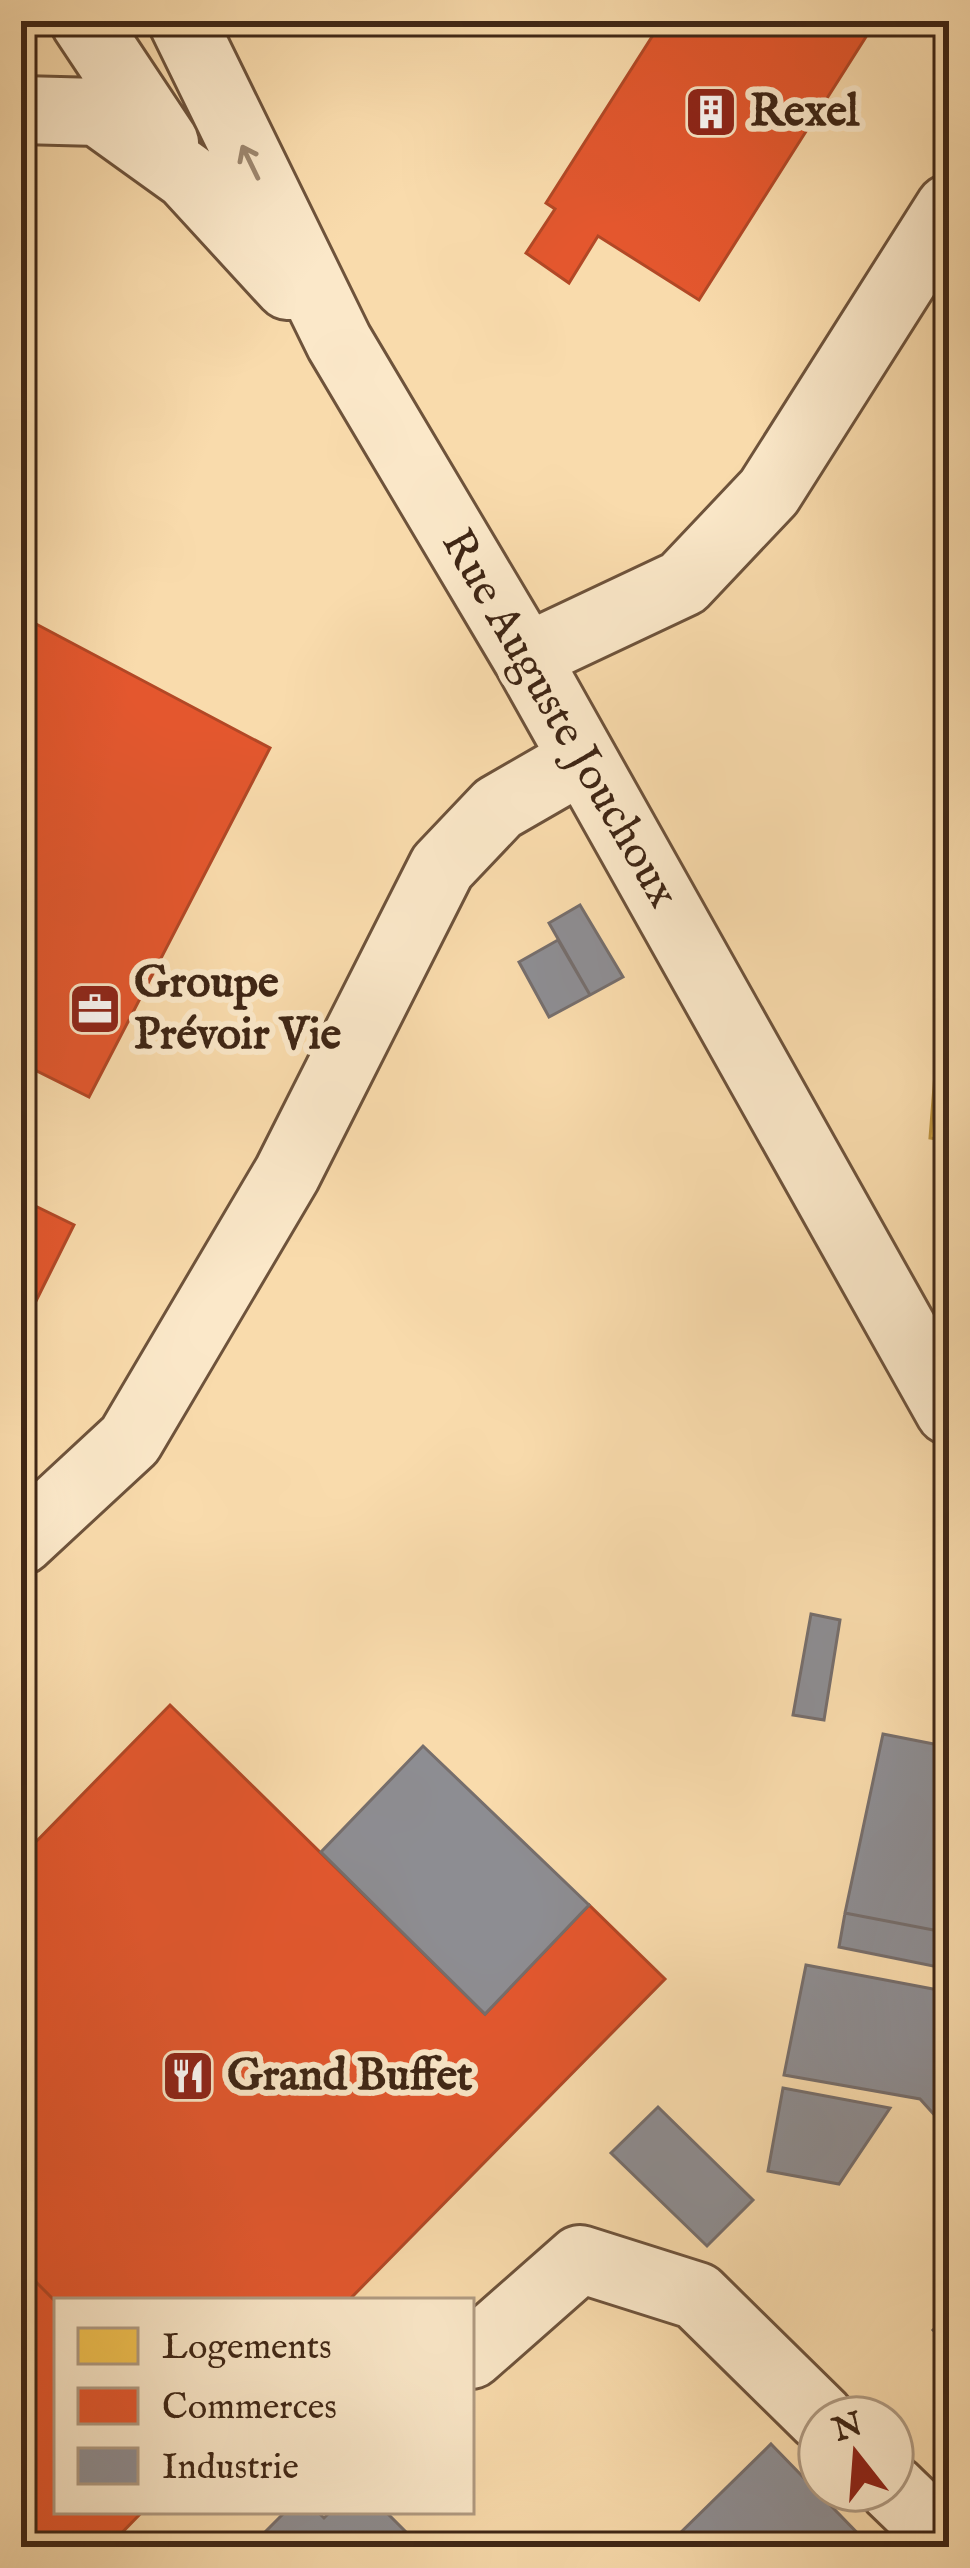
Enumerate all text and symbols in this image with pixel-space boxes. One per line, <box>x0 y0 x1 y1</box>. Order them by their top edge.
building icon: Rexel <box>683 84 739 140</box>
place label: Rexel <box>750 84 860 141</box>
one-way arrow <box>238 145 261 180</box>
street label: Rue Auguste Jouchoux <box>427 519 691 919</box>
place label: Groupe Prévoir Vie <box>134 955 342 1064</box>
office icon: Groupe Prévoir Vie <box>67 981 123 1037</box>
restaurant icon: Grand Buffet <box>160 2048 216 2104</box>
place label: Grand Buffet <box>227 2048 473 2105</box>
legend <box>54 2298 474 2514</box>
text: Logements <box>162 2325 332 2371</box>
text: Commerces <box>162 2385 337 2431</box>
north arrow <box>796 2394 916 2514</box>
text: N <box>827 2404 868 2453</box>
text: Industrie <box>162 2445 299 2491</box>

